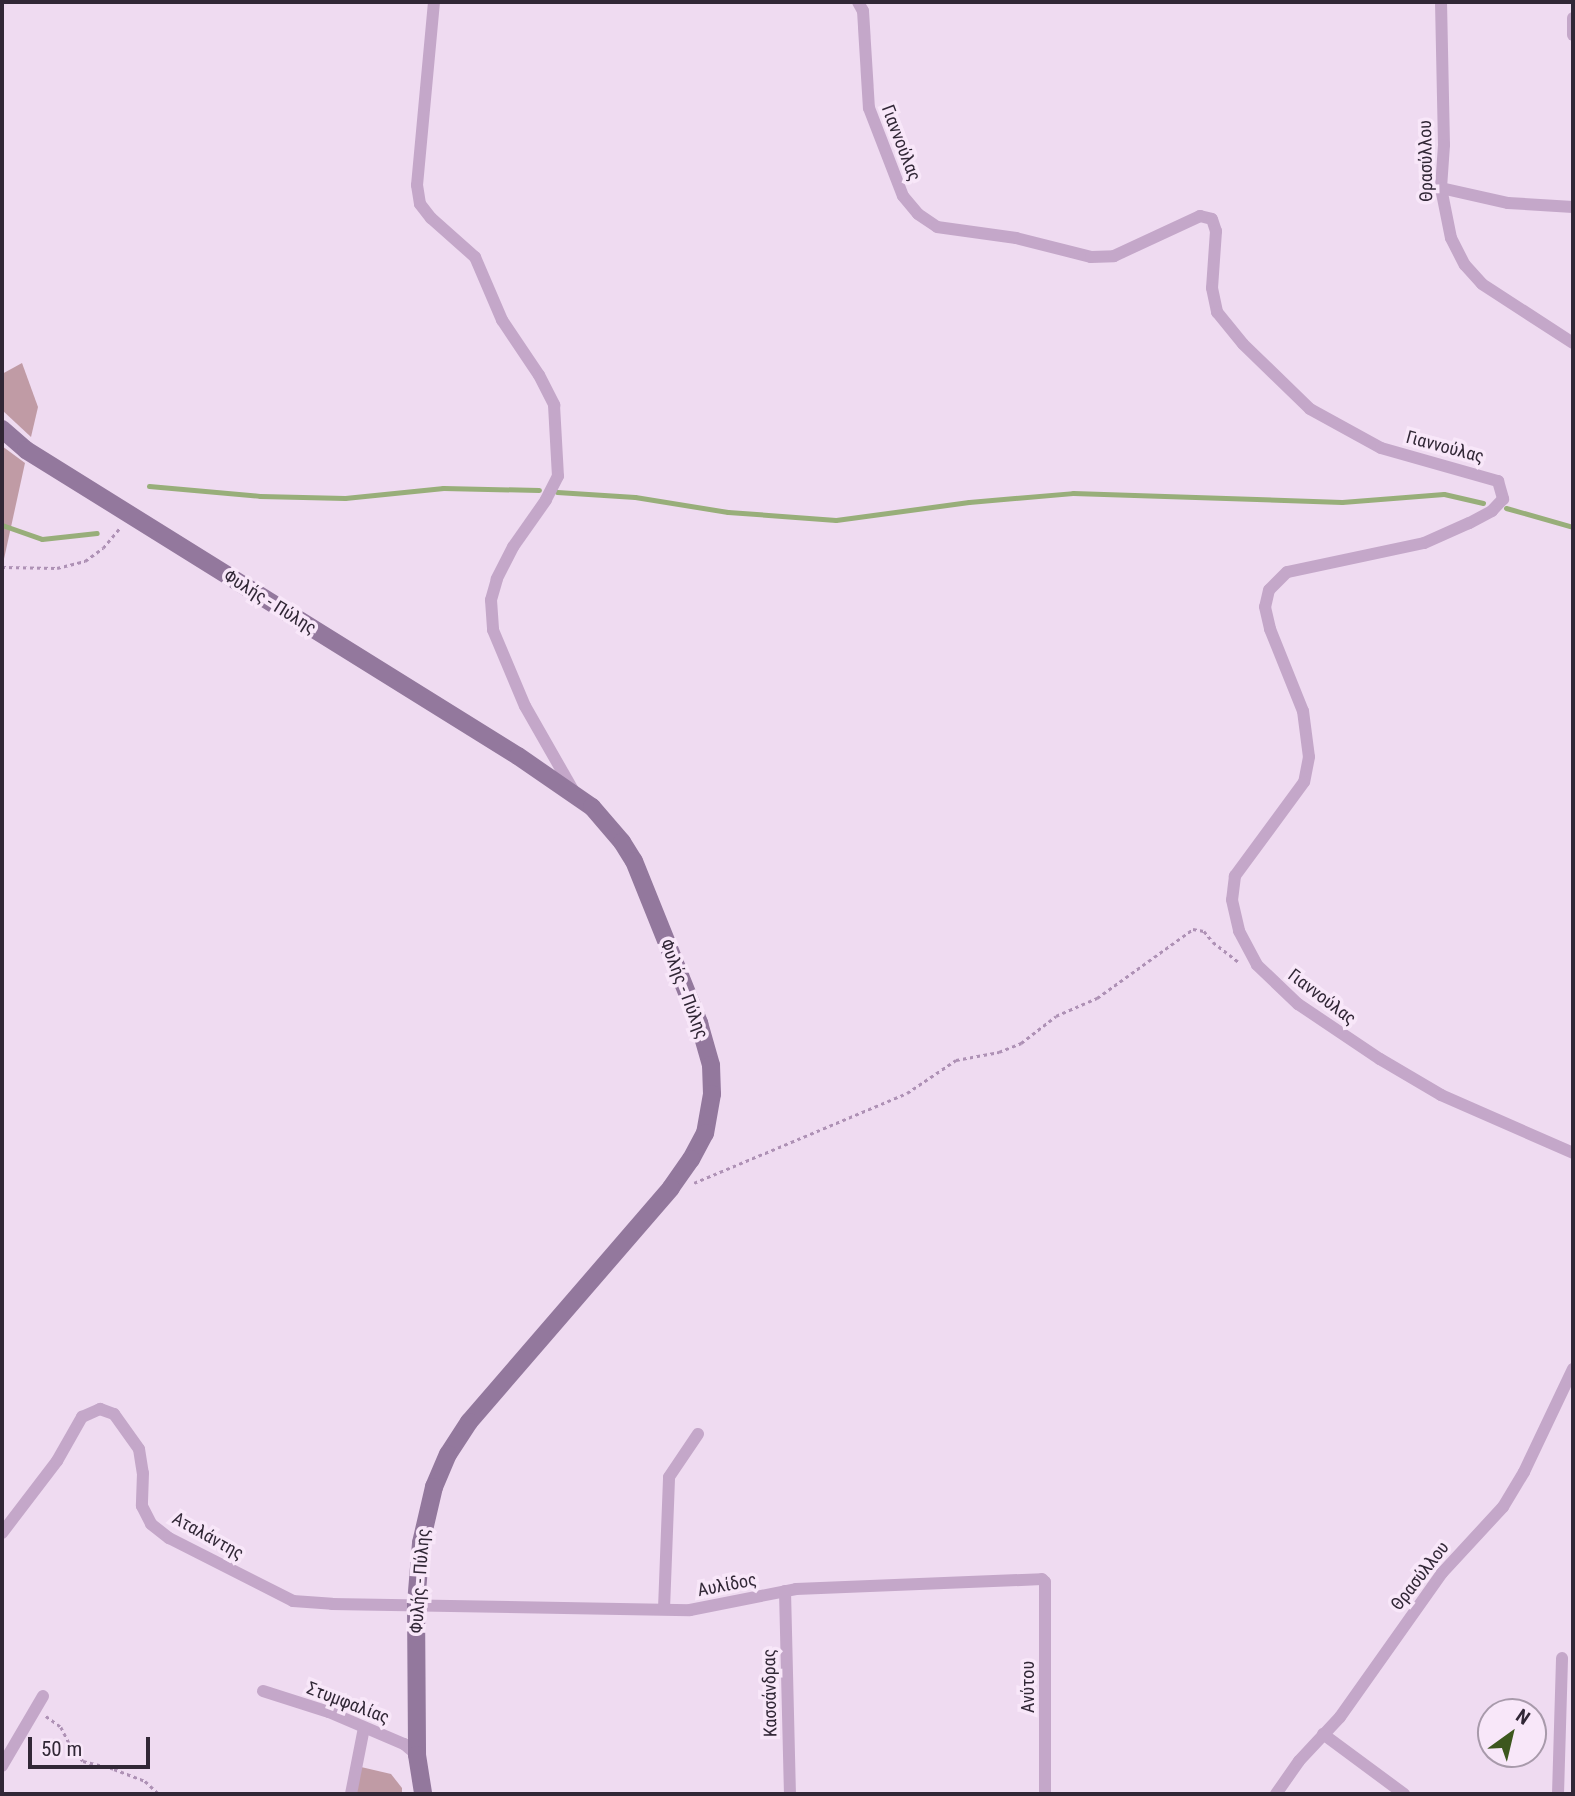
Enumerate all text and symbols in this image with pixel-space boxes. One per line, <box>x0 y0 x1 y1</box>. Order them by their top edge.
street label: Γιαννούλας <box>877 102 925 184</box>
street label: Θρασύλλου <box>1414 120 1438 202</box>
street label: Γιαννούλας <box>1404 426 1486 468</box>
street label: Φυλής - Πύλης <box>220 565 320 639</box>
street label: Φυλής - Πύλης <box>655 936 713 1042</box>
street label: Γιαννούλας <box>1284 964 1360 1030</box>
street label: Αταλάντης <box>169 1508 247 1564</box>
street label: Φυλής - Πύλης <box>406 1528 434 1634</box>
street label: Θρασύλλου <box>1386 1537 1454 1615</box>
street label: Αυλίδος <box>696 1569 758 1601</box>
street label: Κασσάνδρας <box>758 1649 782 1737</box>
street label: Ανύτου <box>1017 1661 1039 1713</box>
street label: Στυμφαλίας <box>304 1677 392 1729</box>
north arrow <box>1477 1698 1547 1768</box>
text: N <box>1512 1704 1534 1730</box>
scale bar <box>32 1722 154 1766</box>
text: 50 m <box>41 1737 82 1761</box>

